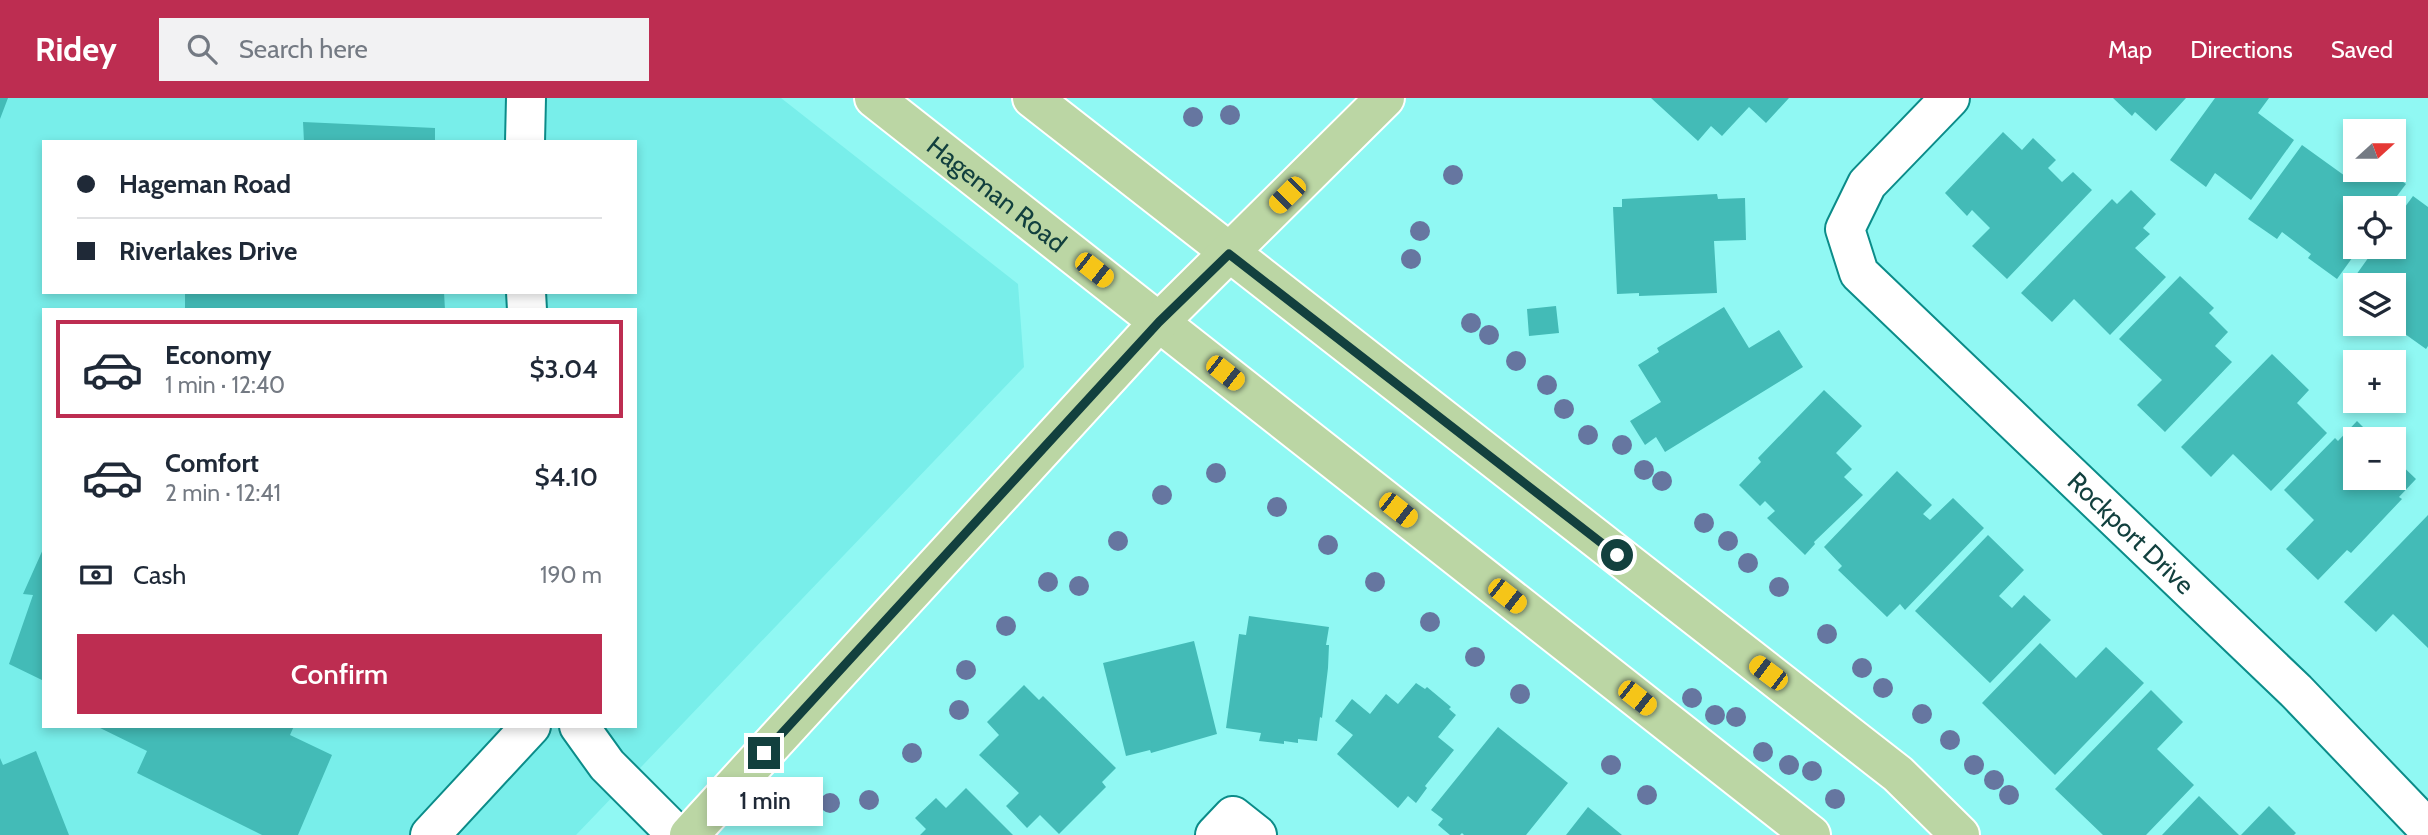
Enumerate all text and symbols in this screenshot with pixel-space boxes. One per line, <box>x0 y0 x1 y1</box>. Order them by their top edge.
search box <box>159 18 649 81</box>
text: Ridey <box>35 29 117 69</box>
icon: search <box>183 30 221 68</box>
text: Search here <box>239 33 368 65</box>
text: Map <box>2108 35 2152 64</box>
text: Directions <box>2190 35 2293 64</box>
text: Saved <box>2331 35 2393 64</box>
north arrow <box>2343 119 2406 182</box>
map controls <box>2343 119 2406 490</box>
street label: Hageman Road <box>920 130 1073 259</box>
text: Hageman Road <box>119 168 291 200</box>
car <box>1265 173 1310 217</box>
button: locate <box>2343 196 2406 259</box>
text: Riverlakes Drive <box>119 235 297 267</box>
car <box>1071 249 1118 291</box>
button: layers <box>2343 273 2406 336</box>
icon: car <box>81 338 144 401</box>
text: Economy <box>165 339 271 371</box>
button: + <box>2343 350 2406 413</box>
car <box>1202 352 1249 394</box>
text: $3.04 <box>530 353 598 385</box>
text: 1 min · 12:40 <box>165 371 285 399</box>
button: − <box>2343 427 2406 490</box>
icon: car <box>81 446 144 509</box>
text: Comfort <box>165 447 259 479</box>
text: $4.10 <box>535 461 598 493</box>
street label: Rockport Drive <box>2061 465 2201 601</box>
text: 2 min · 12:41 <box>165 479 281 507</box>
car <box>1375 489 1422 531</box>
route start <box>1601 539 1633 571</box>
icon: cash <box>77 556 115 594</box>
text: Cash <box>133 559 186 591</box>
text: 190 m <box>540 561 602 589</box>
car <box>1484 575 1531 617</box>
button: Confirm <box>77 634 602 714</box>
car <box>1745 652 1792 694</box>
car <box>1614 677 1661 719</box>
route end <box>748 737 780 769</box>
callout: 1 min <box>706 778 822 826</box>
text: 1 min <box>739 787 791 815</box>

